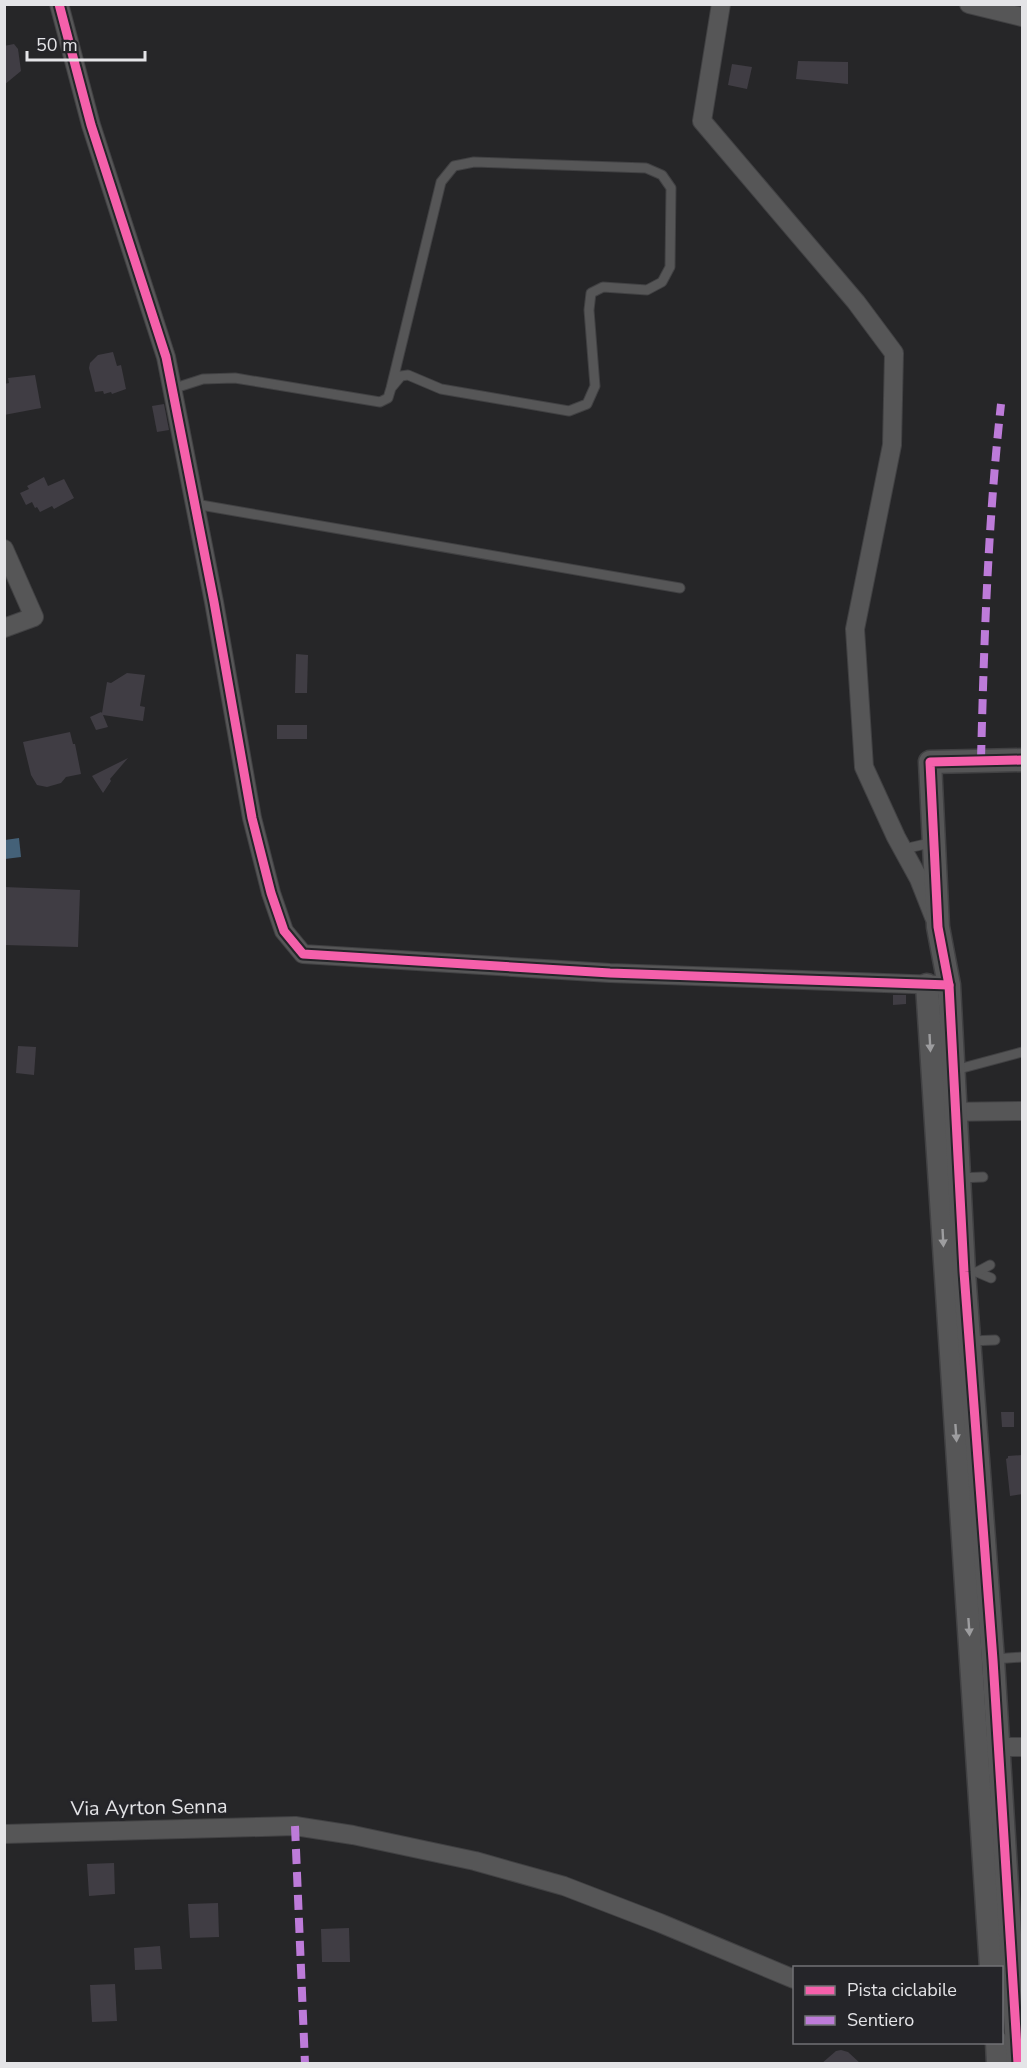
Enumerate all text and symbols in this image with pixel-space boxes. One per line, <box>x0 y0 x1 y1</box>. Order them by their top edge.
scale bar <box>27 24 146 62</box>
text: 50 m <box>36 33 78 57</box>
one-way arrow <box>926 1034 935 1053</box>
one-way arrow <box>939 1228 948 1247</box>
one-way arrow <box>951 1423 961 1442</box>
one-way arrow <box>964 1618 974 1637</box>
street label: Via Ayrton Senna <box>69 1793 228 1822</box>
legend <box>793 1966 1003 2044</box>
text: Pista ciclabile <box>847 1978 957 2002</box>
text: Sentiero <box>847 2008 914 2032</box>

